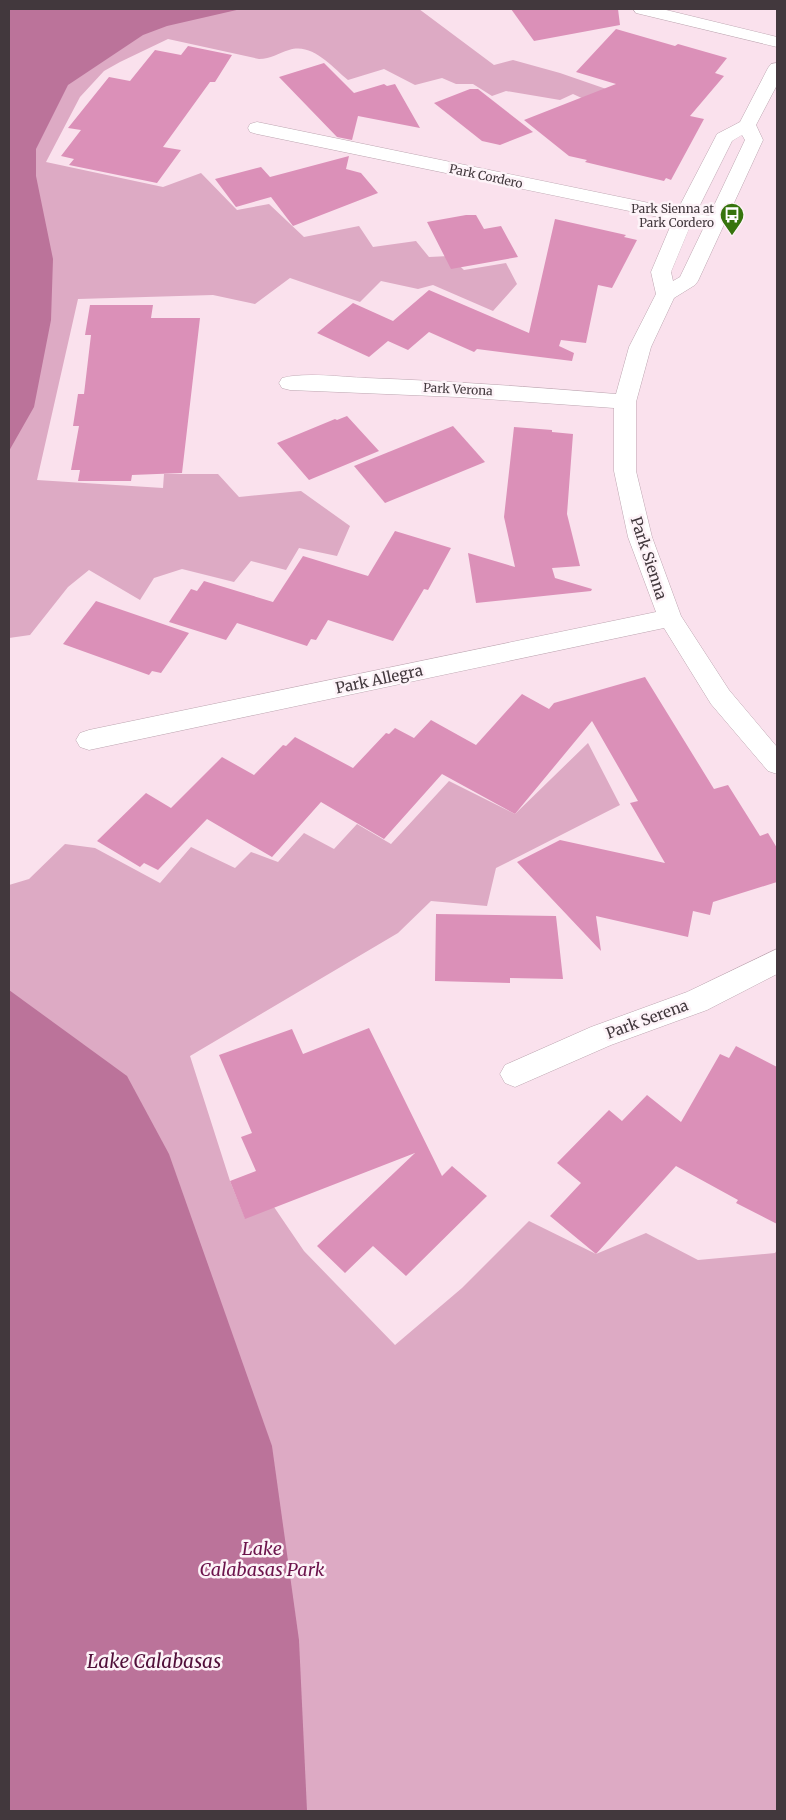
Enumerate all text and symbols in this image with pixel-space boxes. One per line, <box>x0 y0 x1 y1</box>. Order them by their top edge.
street label: Park Cordero <box>448 161 524 191</box>
place label: Park Sienna at Park Cordero <box>631 201 714 230</box>
bus stop icon: Park Sienna at Park Cordero <box>719 202 745 236</box>
street label: Park Verona <box>423 380 494 398</box>
street label: Park Sienna <box>627 514 671 602</box>
street label: Park Allegra <box>334 660 424 698</box>
street label: Park Serena <box>603 995 691 1043</box>
park label: Lake Calabasas Park <box>200 1537 325 1581</box>
water label: Lake Calabasas <box>87 1649 221 1673</box>

